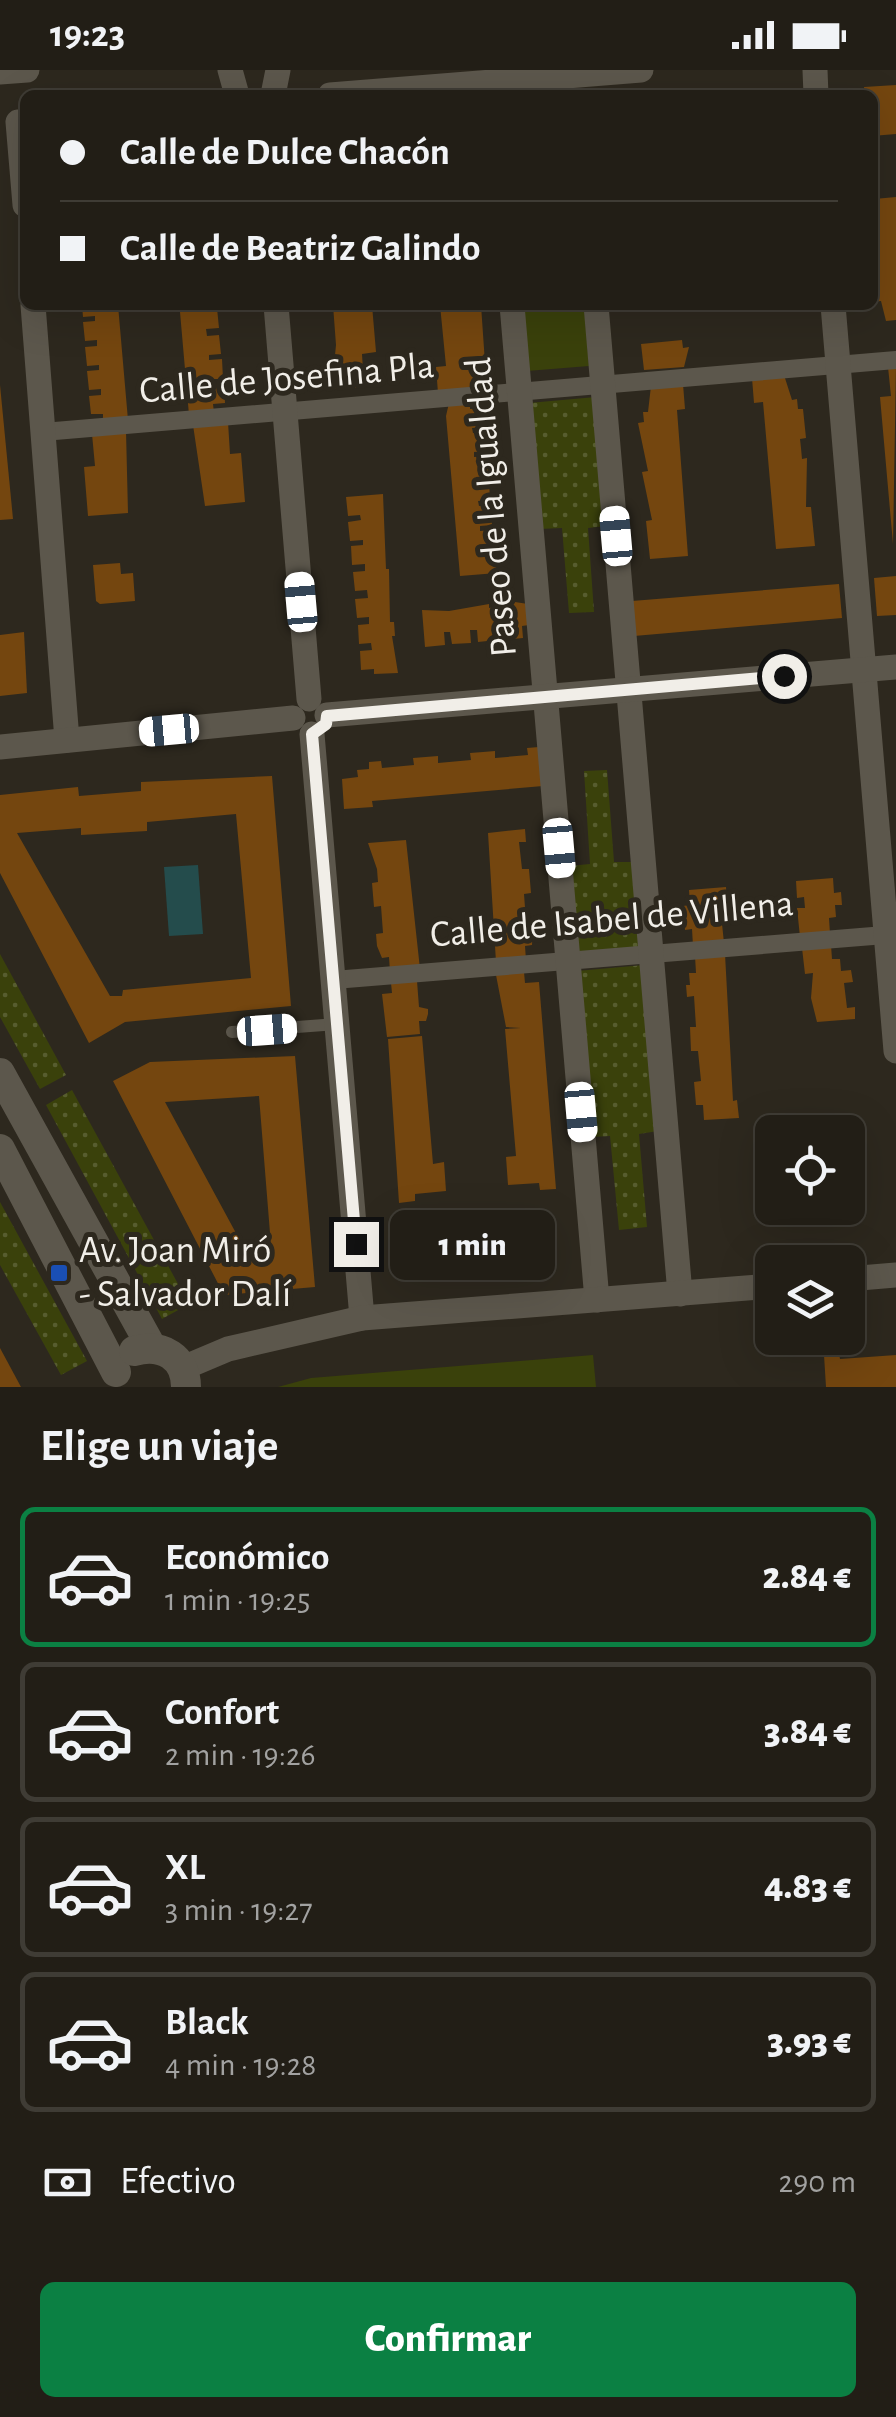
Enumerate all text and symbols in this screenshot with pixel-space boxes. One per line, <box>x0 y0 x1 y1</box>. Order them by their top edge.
text: 19:23 <box>50 16 125 54</box>
text: Calle de Dulce Chacón <box>120 134 450 172</box>
text: Calle de Beatriz Galindo <box>120 230 480 268</box>
street label: Calle de Josefina Pla <box>138 347 436 411</box>
street label: Paseo de la Igualdad <box>460 356 524 658</box>
car <box>598 505 634 567</box>
car <box>283 571 319 633</box>
route start <box>762 654 807 699</box>
car <box>138 712 200 748</box>
car <box>541 817 577 879</box>
street label: Calle de Isabel de Villena <box>429 885 795 955</box>
car <box>236 1013 298 1047</box>
car <box>563 1081 599 1143</box>
map controls <box>755 1115 865 1355</box>
button: locate <box>755 1115 865 1225</box>
callout: 1 min <box>391 1209 556 1279</box>
route end <box>334 1222 379 1267</box>
text: 1 min <box>438 1229 507 1261</box>
place label: Av. Joan Miró - Salvador Dalí <box>79 1232 292 1314</box>
button: layers <box>755 1245 865 1355</box>
marker: Av. Joan Miró - Salvador Dalí <box>48 1262 70 1284</box>
text: Elige un viaje <box>40 1424 279 1469</box>
icon: car <box>45 1532 135 1622</box>
text: Económico <box>165 1539 329 1577</box>
text: 2.84 € <box>763 1558 851 1596</box>
text: 1 min · 19:25 <box>165 1584 310 1616</box>
icon: car <box>45 1687 135 1777</box>
text: Confort <box>165 1694 279 1732</box>
text: 3.84 € <box>764 1713 851 1751</box>
text: 2 min · 19:26 <box>165 1739 316 1771</box>
icon: car <box>45 1842 135 1932</box>
text: XL <box>165 1849 205 1887</box>
text: 4.83 € <box>764 1868 851 1906</box>
text: 3 min · 19:27 <box>165 1894 313 1926</box>
icon: car <box>45 1997 135 2087</box>
text: Black <box>165 2004 249 2042</box>
text: 3.93 € <box>767 2023 851 2061</box>
text: 4 min · 19:28 <box>165 2049 317 2081</box>
icon: cash <box>40 2155 95 2210</box>
text: Efectivo <box>120 2163 236 2201</box>
text: 290 m <box>779 2166 856 2198</box>
button: Confirmar <box>40 2282 856 2397</box>

